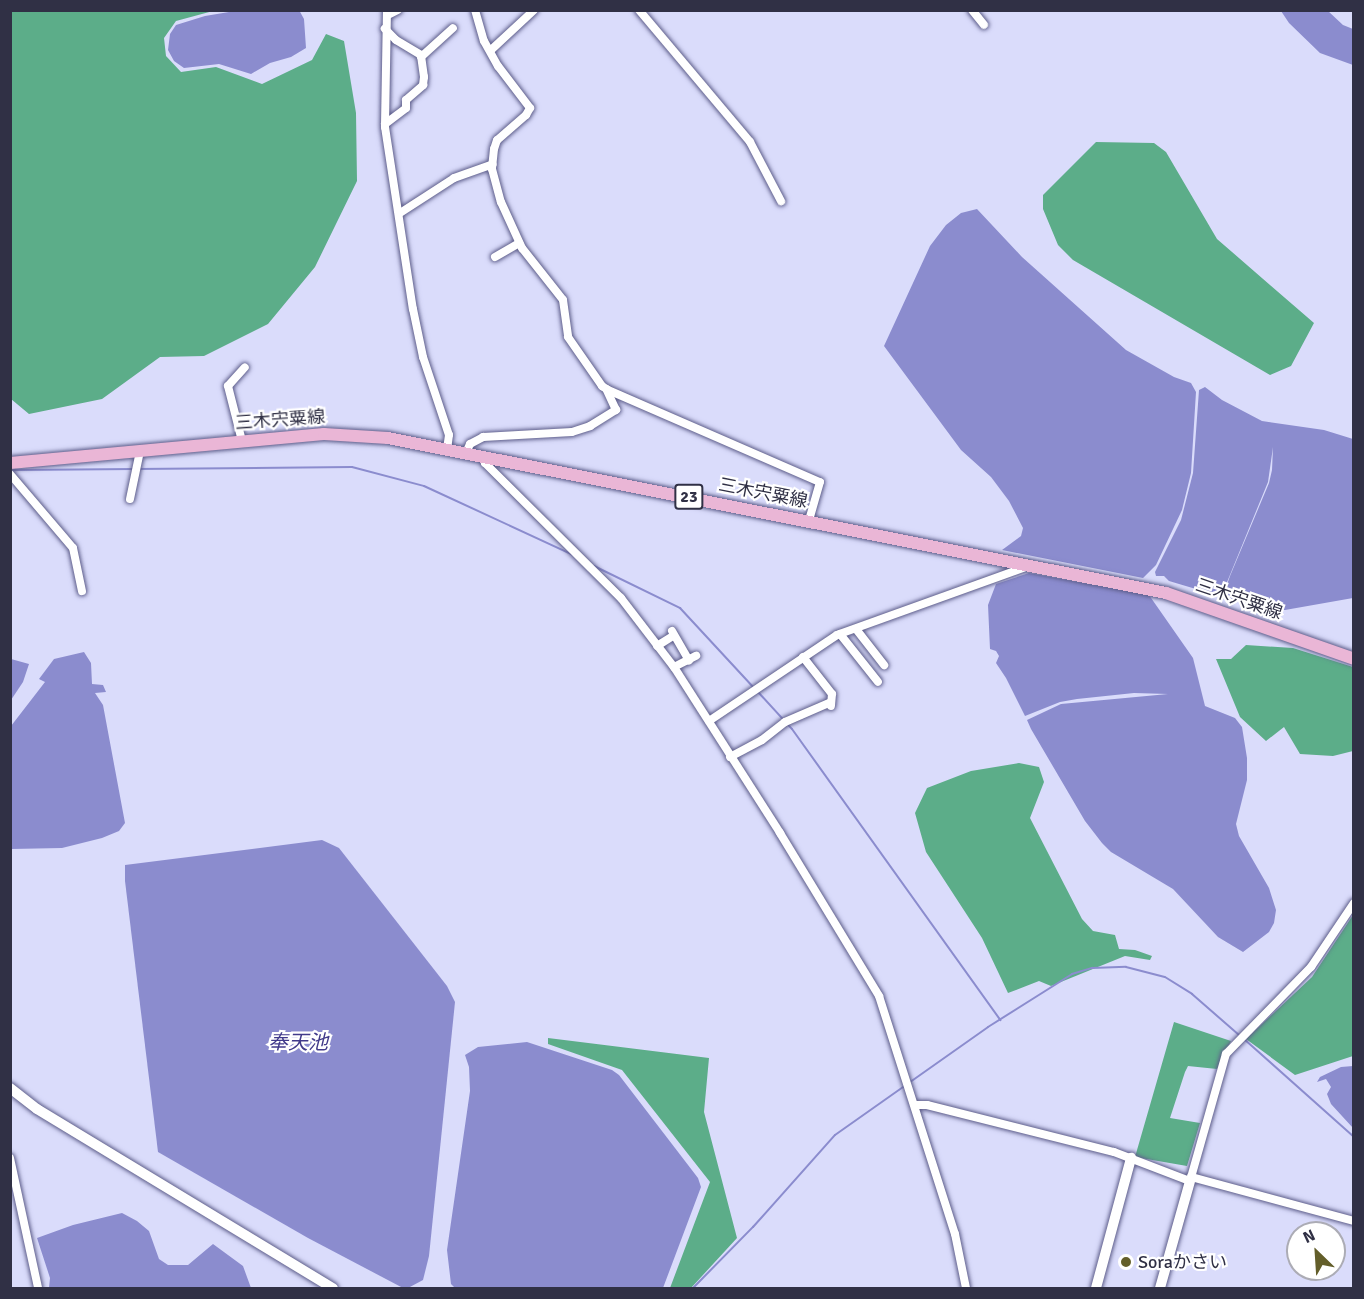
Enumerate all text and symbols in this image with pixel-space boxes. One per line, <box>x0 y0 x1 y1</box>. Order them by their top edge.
street label: 三木宍粟線 <box>234 406 326 434</box>
street label: 三木宍粟線 <box>717 474 809 512</box>
road number: 23 <box>674 484 704 510</box>
street label: 三木宍粟線 <box>1193 574 1285 624</box>
water label: 奉天池 <box>268 1030 328 1054</box>
north arrow <box>1286 1221 1346 1281</box>
text: N <box>1300 1225 1319 1248</box>
place label: Soraかさい <box>1138 1251 1227 1273</box>
marker: Soraかさい <box>1119 1255 1133 1269</box>

